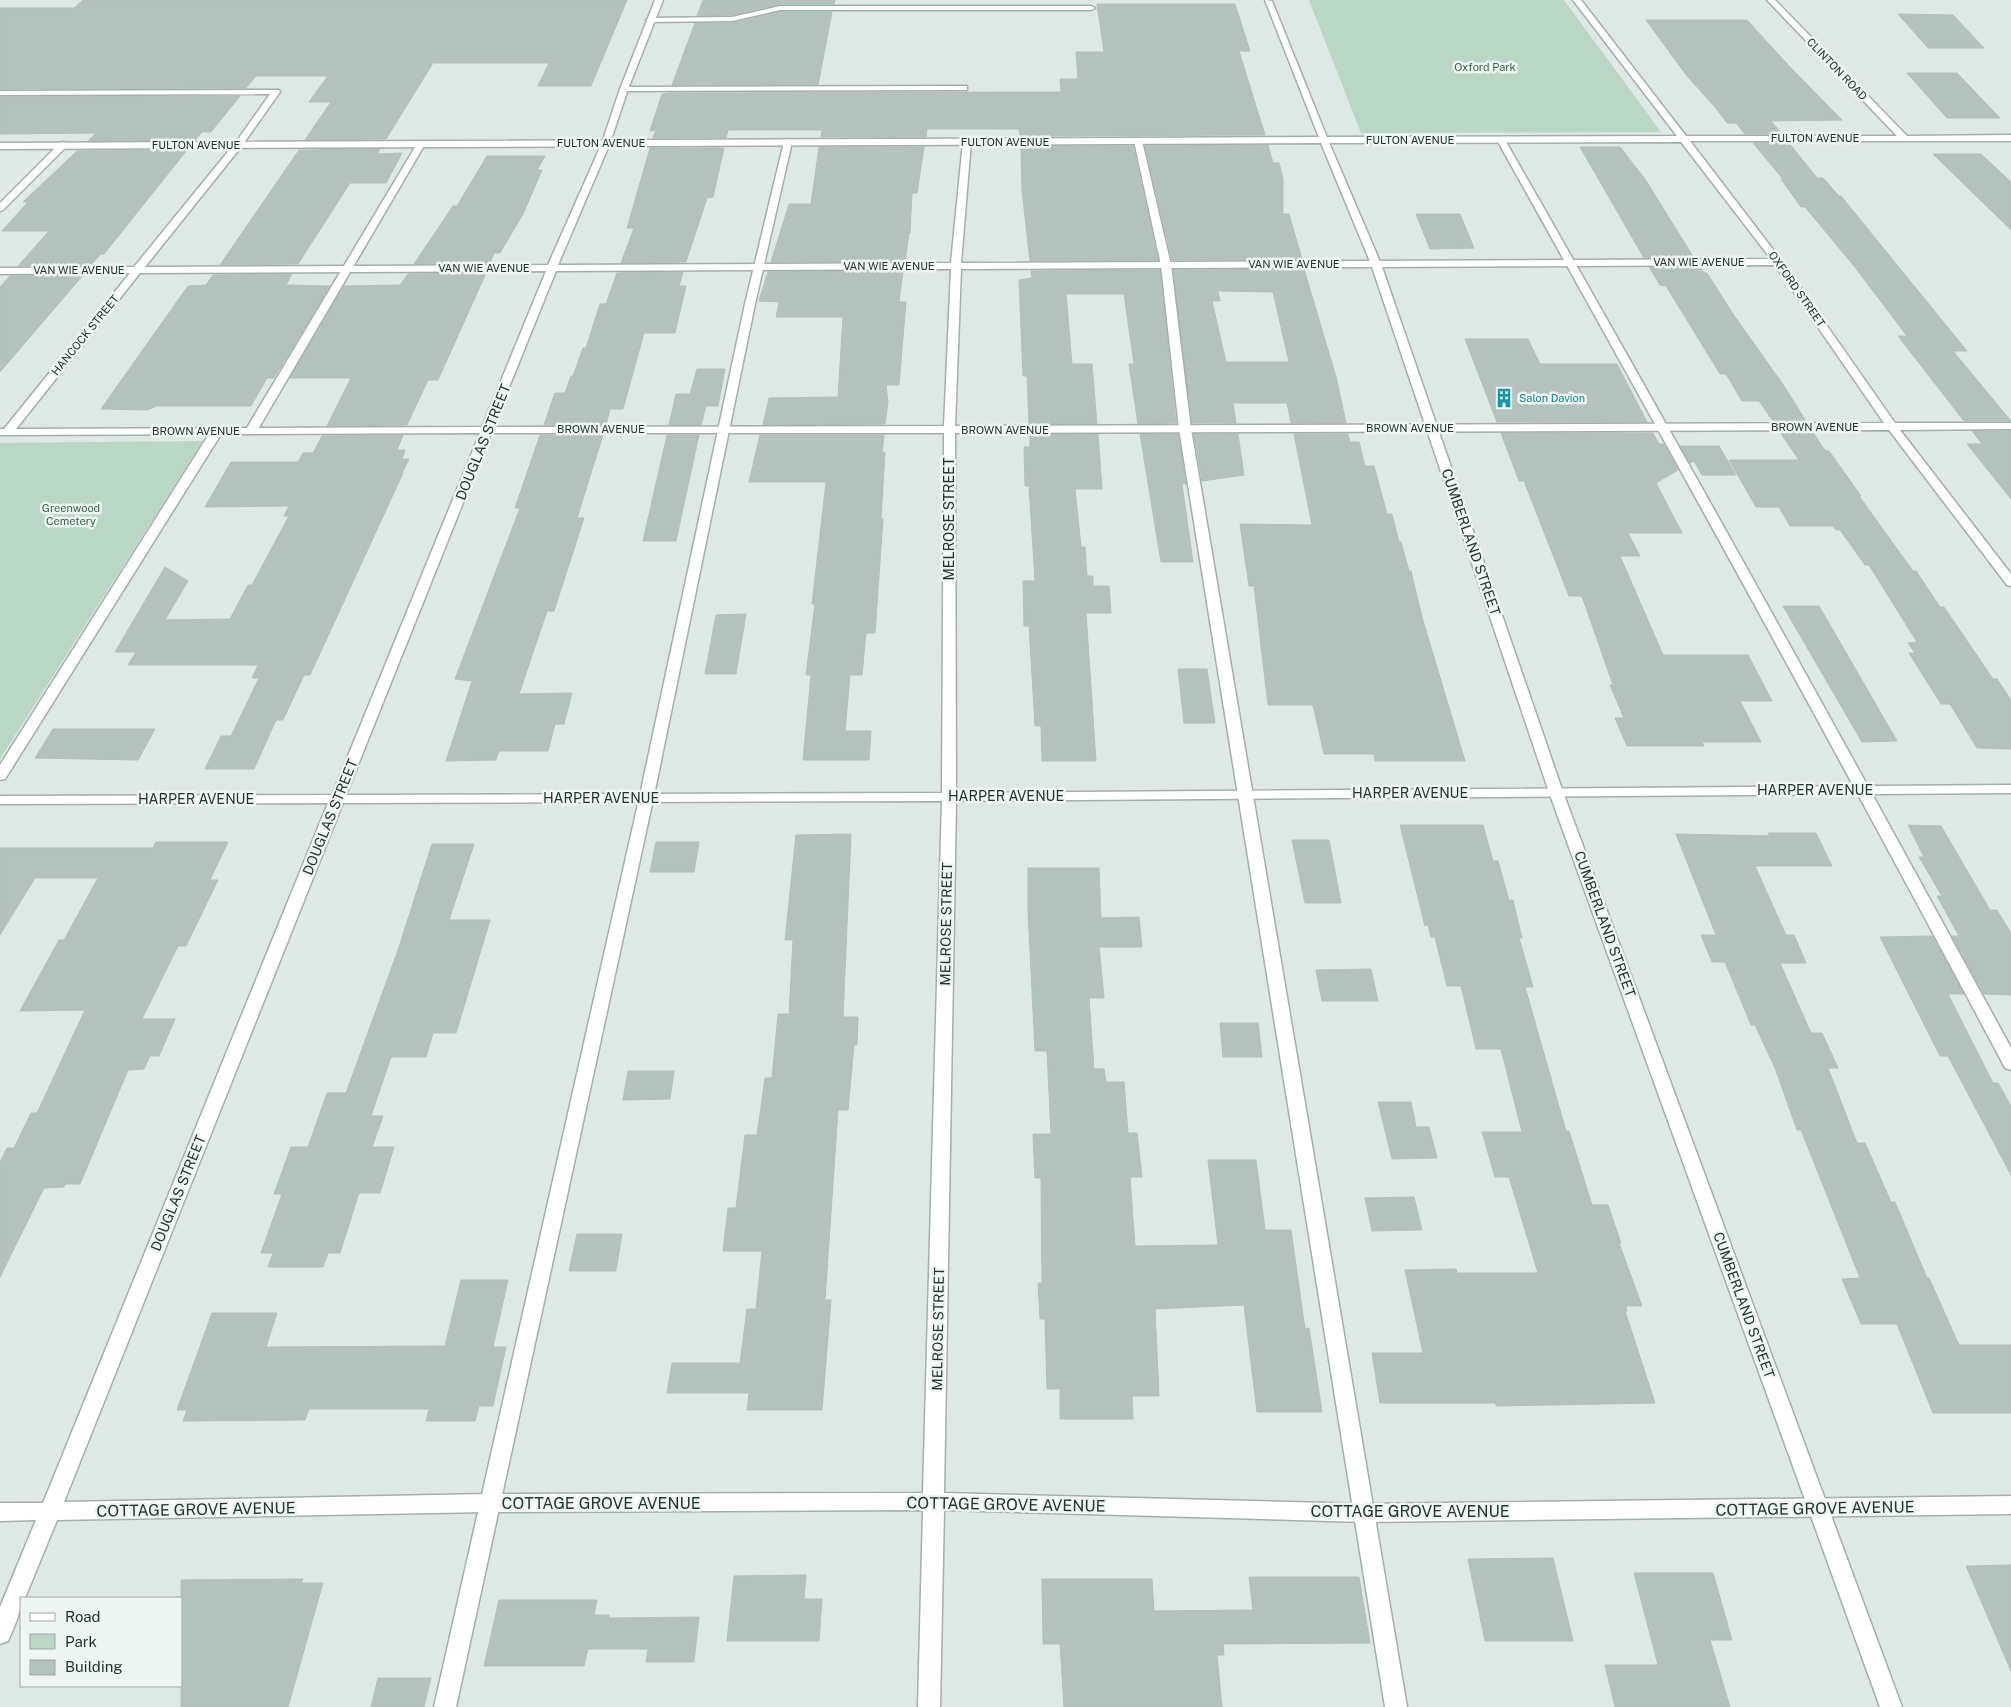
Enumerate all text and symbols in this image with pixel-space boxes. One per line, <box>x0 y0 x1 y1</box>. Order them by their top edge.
street label: CLINTON ROAD <box>1804 36 1870 103</box>
park label: Oxford Park <box>1454 61 1516 73</box>
street label: FULTON AVENUE <box>1771 132 1860 144</box>
street label: FULTON AVENUE <box>1366 134 1455 146</box>
street label: FULTON AVENUE <box>961 136 1050 148</box>
street label: FULTON AVENUE <box>557 137 646 149</box>
street label: FULTON AVENUE <box>152 139 241 151</box>
street label: OXFORD STREET <box>1766 249 1828 329</box>
street label: VAN WIE AVENUE <box>1653 256 1745 268</box>
street label: VAN WIE AVENUE <box>1248 258 1340 270</box>
street label: VAN WIE AVENUE <box>843 260 935 272</box>
street label: VAN WIE AVENUE <box>438 262 530 274</box>
street label: VAN WIE AVENUE <box>33 264 125 276</box>
street label: HANCOCK STREET <box>49 292 121 377</box>
street label: DOUGLAS STREET <box>452 382 514 502</box>
building icon: Salon Davion <box>1493 387 1515 409</box>
place label: Salon Davion <box>1519 392 1585 404</box>
street label: BROWN AVENUE <box>1771 421 1859 433</box>
street label: BROWN AVENUE <box>1366 422 1454 434</box>
street label: BROWN AVENUE <box>557 423 645 435</box>
street label: BROWN AVENUE <box>961 424 1049 436</box>
street label: BROWN AVENUE <box>152 425 240 437</box>
street label: MELROSE STREET <box>941 457 957 581</box>
street label: CUMBERLAND STREET <box>1438 466 1504 618</box>
park label: Greenwood Cemetery <box>42 502 100 527</box>
street label: DOUGLAS STREET <box>299 757 361 877</box>
street label: HARPER AVENUE <box>1757 782 1873 798</box>
street label: HARPER AVENUE <box>1352 785 1468 801</box>
street label: HARPER AVENUE <box>948 788 1064 804</box>
street label: HARPER AVENUE <box>543 790 659 806</box>
street label: HARPER AVENUE <box>138 791 254 807</box>
street label: CUMBERLAND STREET <box>1571 849 1639 999</box>
street label: MELROSE STREET <box>937 862 955 986</box>
street label: DOUGLAS STREET <box>147 1133 209 1253</box>
street label: CUMBERLAND STREET <box>1710 1230 1778 1380</box>
street label: MELROSE STREET <box>929 1267 947 1391</box>
street label: COTTAGE GROVE AVENUE <box>906 1493 1106 1516</box>
street label: COTTAGE GROVE AVENUE <box>501 1494 701 1513</box>
street label: COTTAGE GROVE AVENUE <box>1715 1497 1915 1520</box>
street label: COTTAGE GROVE AVENUE <box>96 1498 296 1521</box>
street label: COTTAGE GROVE AVENUE <box>1310 1502 1510 1521</box>
legend <box>20 1597 182 1687</box>
text: Road <box>65 1608 101 1625</box>
text: Park <box>65 1633 97 1650</box>
text: Building <box>65 1658 123 1675</box>

